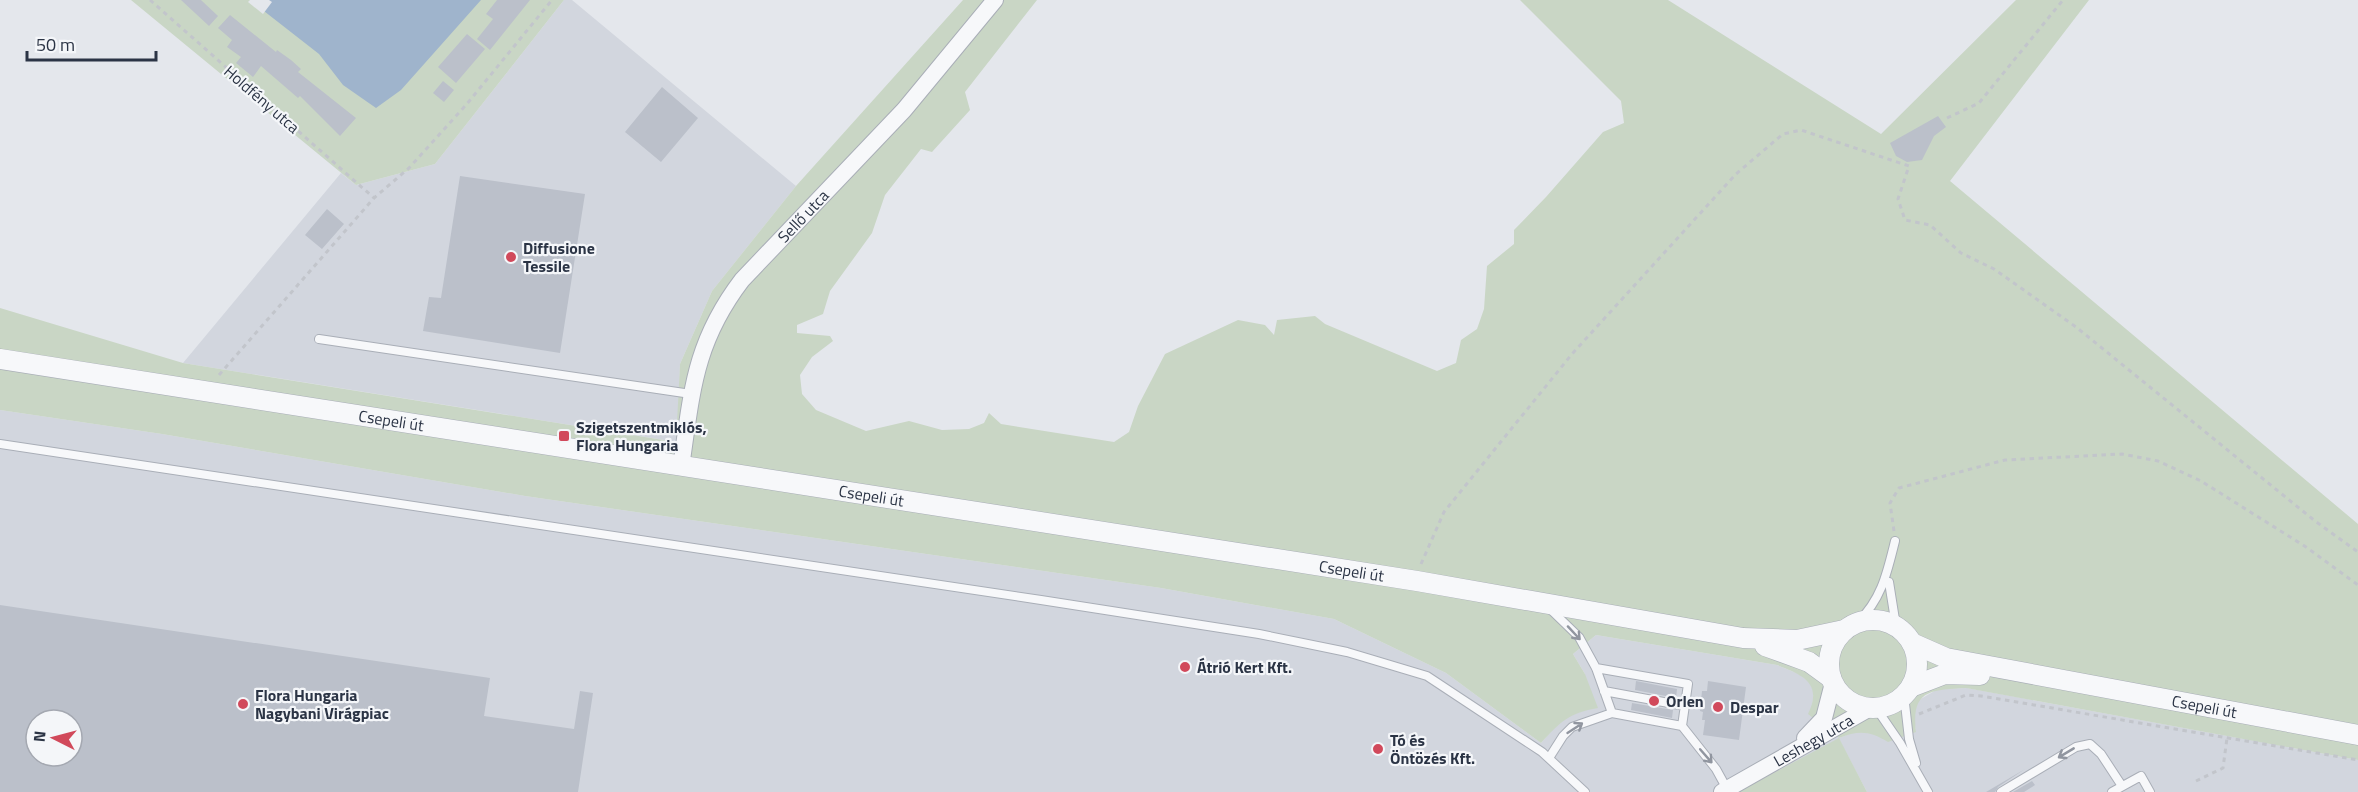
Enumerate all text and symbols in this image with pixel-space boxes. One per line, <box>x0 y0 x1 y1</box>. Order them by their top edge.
scale bar <box>27 24 156 62</box>
text: 50 m <box>36 31 75 58</box>
street label: Holdfény utca <box>219 59 305 139</box>
street label: Sellő utca <box>772 184 834 248</box>
place label: Diffusione Tessile <box>523 236 595 278</box>
marker: Diffusione Tessile <box>504 250 518 264</box>
street label: Csepeli út <box>357 403 426 437</box>
place label: Szigetszentmiklós, Flora Hungaria <box>576 415 707 457</box>
marker: Szigetszentmiklós, Flora Hungaria <box>557 429 571 443</box>
street label: Csepeli út <box>837 479 906 513</box>
street label: Csepeli út <box>1317 554 1386 588</box>
one-way arrow <box>1567 626 1581 641</box>
place label: Átrió Kert Kft. <box>1197 655 1292 679</box>
marker: Átrió Kert Kft. <box>1178 660 1192 674</box>
place label: Flora Hungaria Nagybani Virágpiac <box>255 683 389 725</box>
street label: Csepeli út <box>2170 688 2239 724</box>
place label: Orlen <box>1666 689 1704 713</box>
marker: Orlen <box>1647 694 1661 708</box>
place label: Despar <box>1730 695 1779 719</box>
marker: Flora Hungaria Nagybani Virágpiac <box>236 697 250 711</box>
marker: Despar <box>1711 700 1725 714</box>
north arrow <box>24 708 84 768</box>
street label: Leshegy utca <box>1769 708 1858 772</box>
one-way arrow <box>1566 721 1583 734</box>
place label: Tó és Öntözés Kft. <box>1390 728 1475 770</box>
text: N <box>27 730 52 743</box>
marker: Tó és Öntözés Kft. <box>1371 742 1385 756</box>
one-way arrow <box>2058 747 2075 759</box>
one-way arrow <box>1699 748 1713 763</box>

